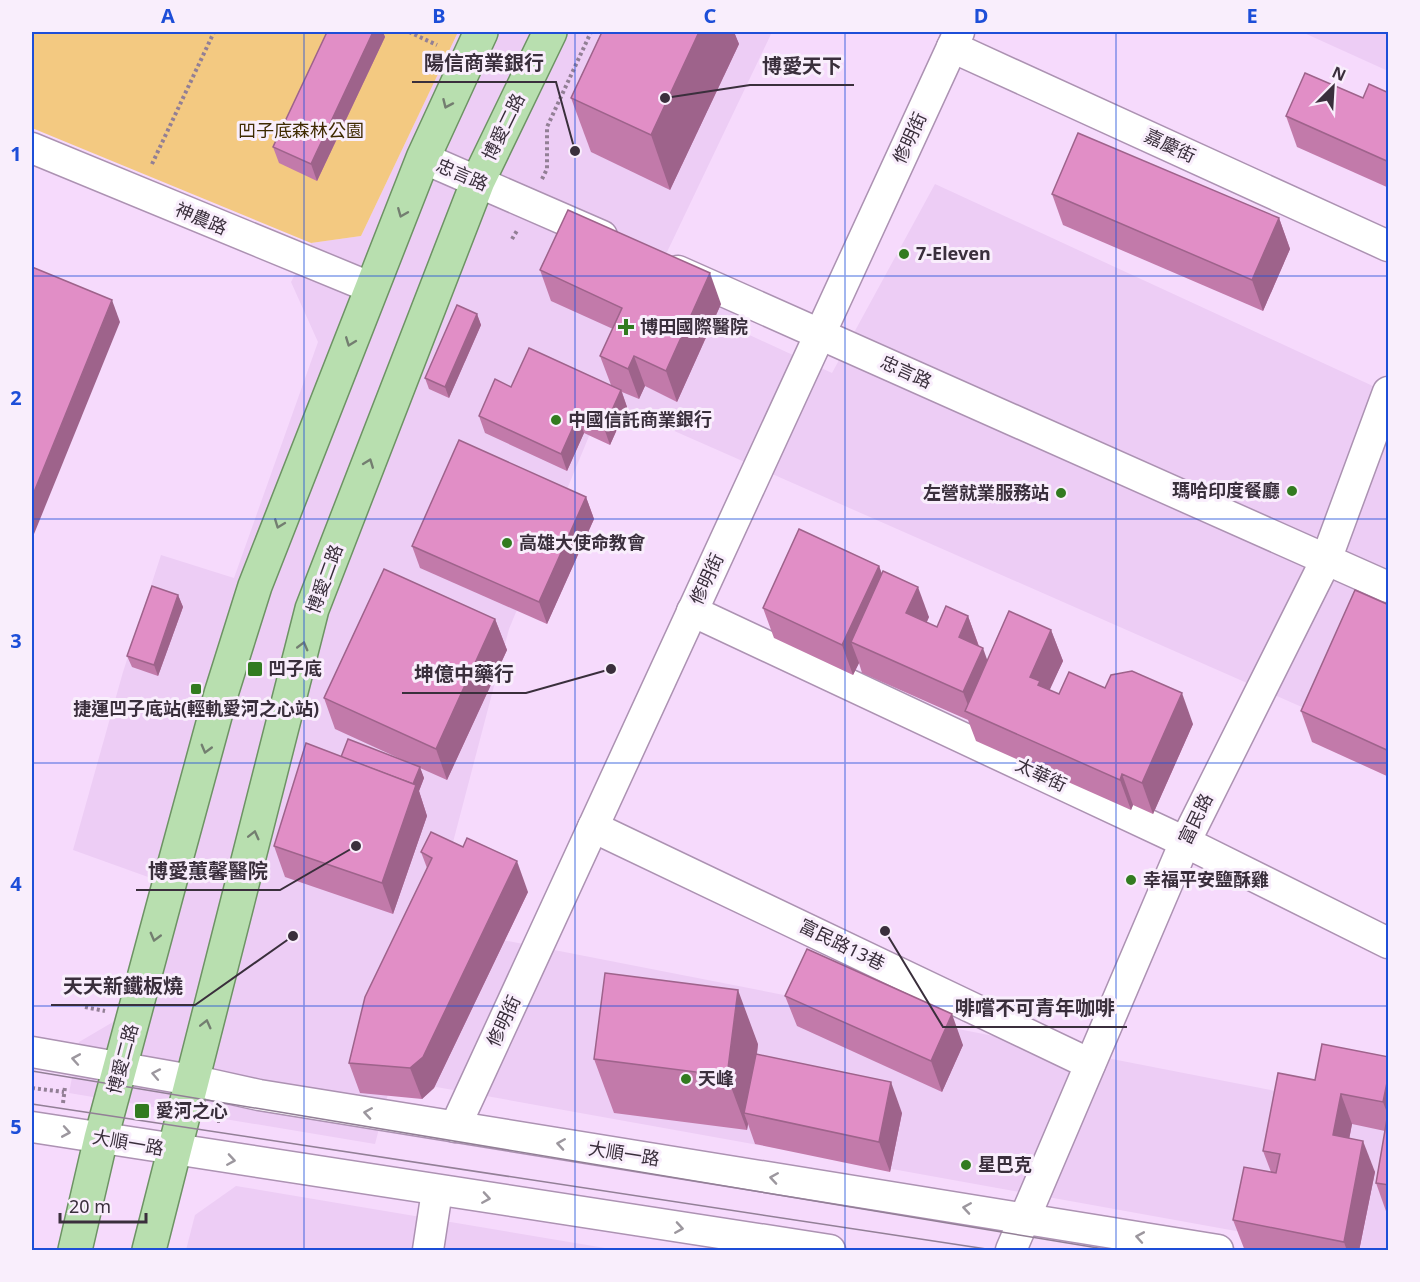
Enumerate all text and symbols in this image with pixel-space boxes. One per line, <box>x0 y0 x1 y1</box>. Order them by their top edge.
text: A <box>161 2 175 29</box>
text: B <box>432 2 446 29</box>
text: C <box>704 2 717 29</box>
text: D <box>974 2 988 29</box>
text: E <box>1246 2 1258 29</box>
callout: 陽信商業銀行 <box>412 44 556 82</box>
callout: 博愛天下 <box>750 47 854 85</box>
text: 陽信商業銀行 <box>424 49 544 76</box>
text: 博愛天下 <box>762 52 842 79</box>
north arrow <box>1303 57 1363 117</box>
text: N <box>1329 61 1350 86</box>
street label: 博愛二路 <box>477 89 530 164</box>
one-way arrow <box>443 97 455 108</box>
street label: 修明街 <box>887 108 931 167</box>
park label: 凹子底森林公園 <box>238 118 364 142</box>
street label: 嘉慶街 <box>1141 123 1200 167</box>
text: 1 <box>10 140 22 167</box>
street label: 忠言路 <box>433 152 492 196</box>
street label: 神農路 <box>172 196 231 240</box>
one-way arrow <box>397 206 409 217</box>
place label: 7-Eleven <box>916 241 991 265</box>
marker: 7-Eleven <box>897 247 911 261</box>
place label: 博田國際醫院 <box>640 314 748 338</box>
marker: 博田國際醫院 <box>617 318 635 336</box>
one-way arrow <box>345 336 357 347</box>
street label: 忠言路 <box>877 349 936 393</box>
text: 2 <box>10 384 22 411</box>
place label: 中國信託商業銀行 <box>568 407 712 431</box>
marker: 中國信託商業銀行 <box>549 413 563 427</box>
one-way arrow <box>362 458 374 469</box>
place label: 瑪哈印度餐廳 <box>1172 478 1280 502</box>
place label: 左營就業服務站 <box>923 480 1049 504</box>
marker: 瑪哈印度餐廳 <box>1285 484 1299 498</box>
marker: 左營就業服務站 <box>1054 486 1068 500</box>
one-way arrow <box>274 518 286 529</box>
place label: 高雄大使命教會 <box>519 530 646 554</box>
marker: 高雄大使命教會 <box>500 536 514 550</box>
street label: 博愛二路 <box>300 541 348 617</box>
street label: 修明街 <box>684 549 728 608</box>
text: 3 <box>10 627 22 654</box>
one-way arrow <box>295 641 308 651</box>
callout: 坤億中藥行 <box>402 655 526 693</box>
place label: 凹子底 <box>268 656 322 680</box>
marker: 凹子底 <box>246 660 264 678</box>
text: 坤億中藥行 <box>414 660 514 687</box>
marker: 捷運凹子底站(輕軌愛河之心站) <box>189 682 203 696</box>
place label: 捷運凹子底站(輕軌愛河之心站) <box>73 696 319 720</box>
one-way arrow <box>201 743 213 754</box>
street label: 太華街 <box>1012 752 1071 796</box>
street label: 富民路 <box>1172 789 1218 848</box>
one-way arrow <box>247 830 260 840</box>
callout: 博愛蕙馨醫院 <box>136 852 280 890</box>
text: 博愛蕙馨醫院 <box>148 857 268 884</box>
place label: 幸福平安鹽酥雞 <box>1143 867 1269 891</box>
text: 4 <box>10 870 22 897</box>
marker: 幸福平安鹽酥雞 <box>1124 873 1138 887</box>
street label: 富民路13巷 <box>796 913 889 975</box>
one-way arrow <box>149 932 162 942</box>
callout: 天天新鐵板燒 <box>51 967 195 1005</box>
text: 天天新鐵板燒 <box>63 972 183 999</box>
callout: 啡嚐不可青年咖啡 <box>943 989 1127 1027</box>
street label: 修明街 <box>481 991 525 1050</box>
text: 啡嚐不可青年咖啡 <box>955 994 1115 1021</box>
one-way arrow <box>198 1019 211 1029</box>
street label: 博愛二路 <box>101 1021 143 1097</box>
one-way arrow <box>71 1054 81 1066</box>
place label: 天峰 <box>698 1066 734 1090</box>
one-way arrow <box>151 1068 160 1080</box>
marker: 天峰 <box>679 1072 693 1086</box>
place label: 愛河之心 <box>156 1098 228 1122</box>
marker: 愛河之心 <box>133 1102 151 1120</box>
one-way arrow <box>364 1108 373 1120</box>
text: 5 <box>10 1113 22 1140</box>
street label: 大順一路 <box>91 1124 166 1160</box>
one-way arrow <box>61 1125 71 1138</box>
street label: 大順一路 <box>587 1136 662 1170</box>
one-way arrow <box>556 1138 566 1151</box>
place label: 星巴克 <box>978 1152 1032 1176</box>
one-way arrow <box>227 1153 236 1165</box>
marker: 星巴克 <box>959 1158 973 1172</box>
one-way arrow <box>770 1172 779 1184</box>
scale bar <box>60 1186 146 1224</box>
one-way arrow <box>482 1192 491 1204</box>
text: 20 m <box>69 1194 111 1218</box>
one-way arrow <box>962 1202 972 1215</box>
one-way arrow <box>674 1221 684 1233</box>
one-way arrow <box>1135 1232 1145 1244</box>

